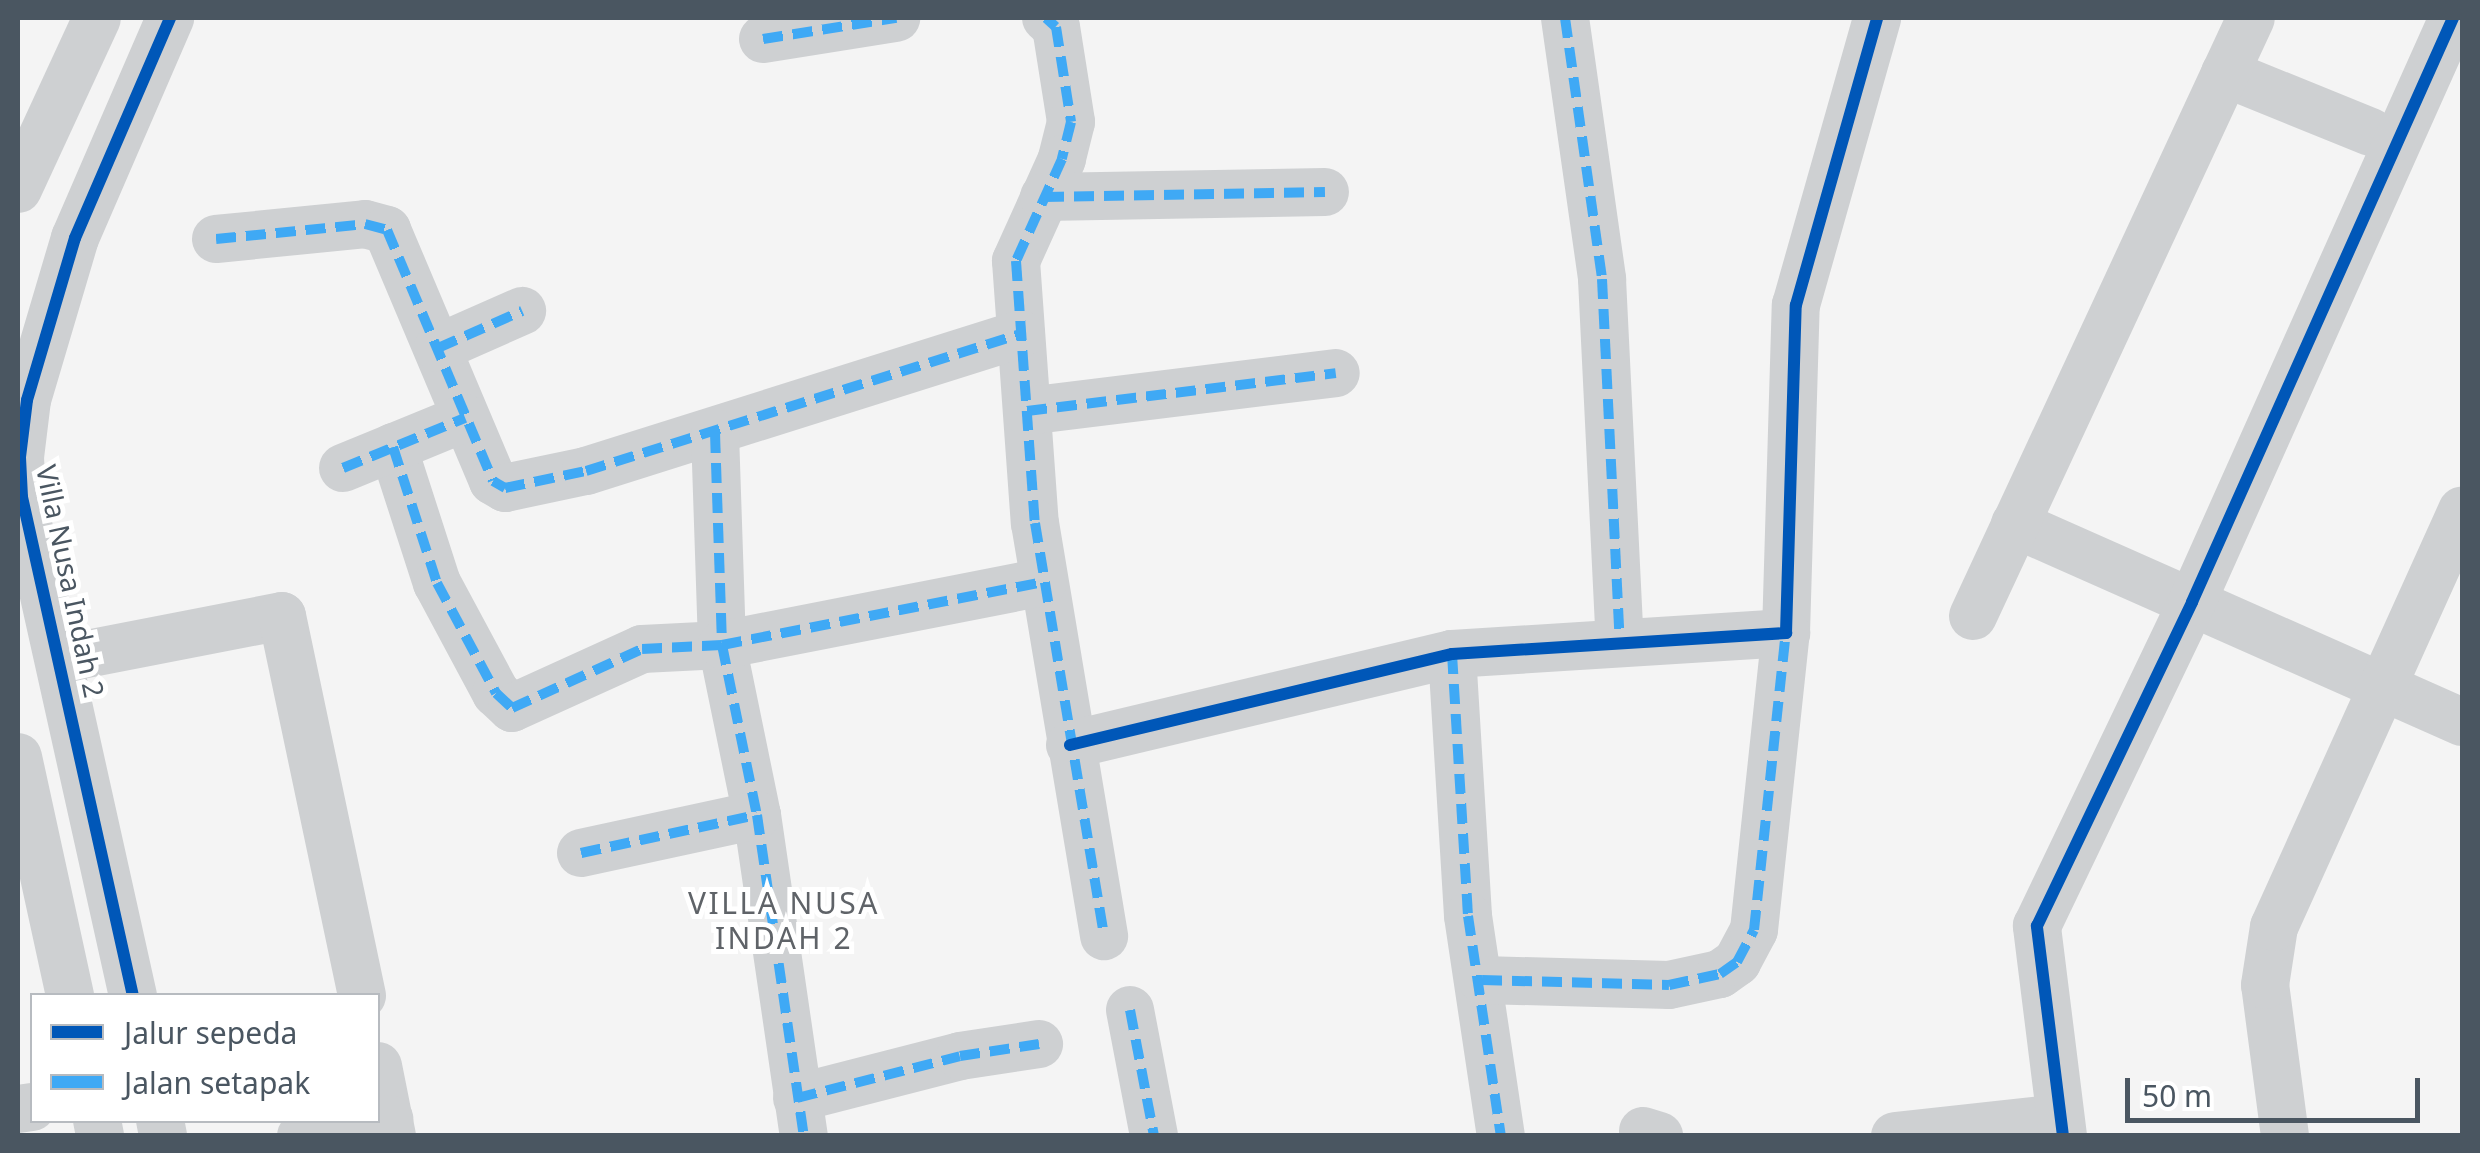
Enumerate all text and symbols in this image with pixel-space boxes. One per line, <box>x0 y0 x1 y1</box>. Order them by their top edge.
street label: Villa Nusa Indah 2 <box>30 462 112 700</box>
district label: VILLA NUSA INDAH 2 <box>688 885 880 956</box>
legend <box>30 993 380 1123</box>
text: Jalur sepeda <box>124 1012 297 1053</box>
scale bar <box>2130 1058 2425 1120</box>
text: Jalan setapak <box>124 1062 310 1103</box>
text: 50 m <box>2142 1075 2212 1116</box>

